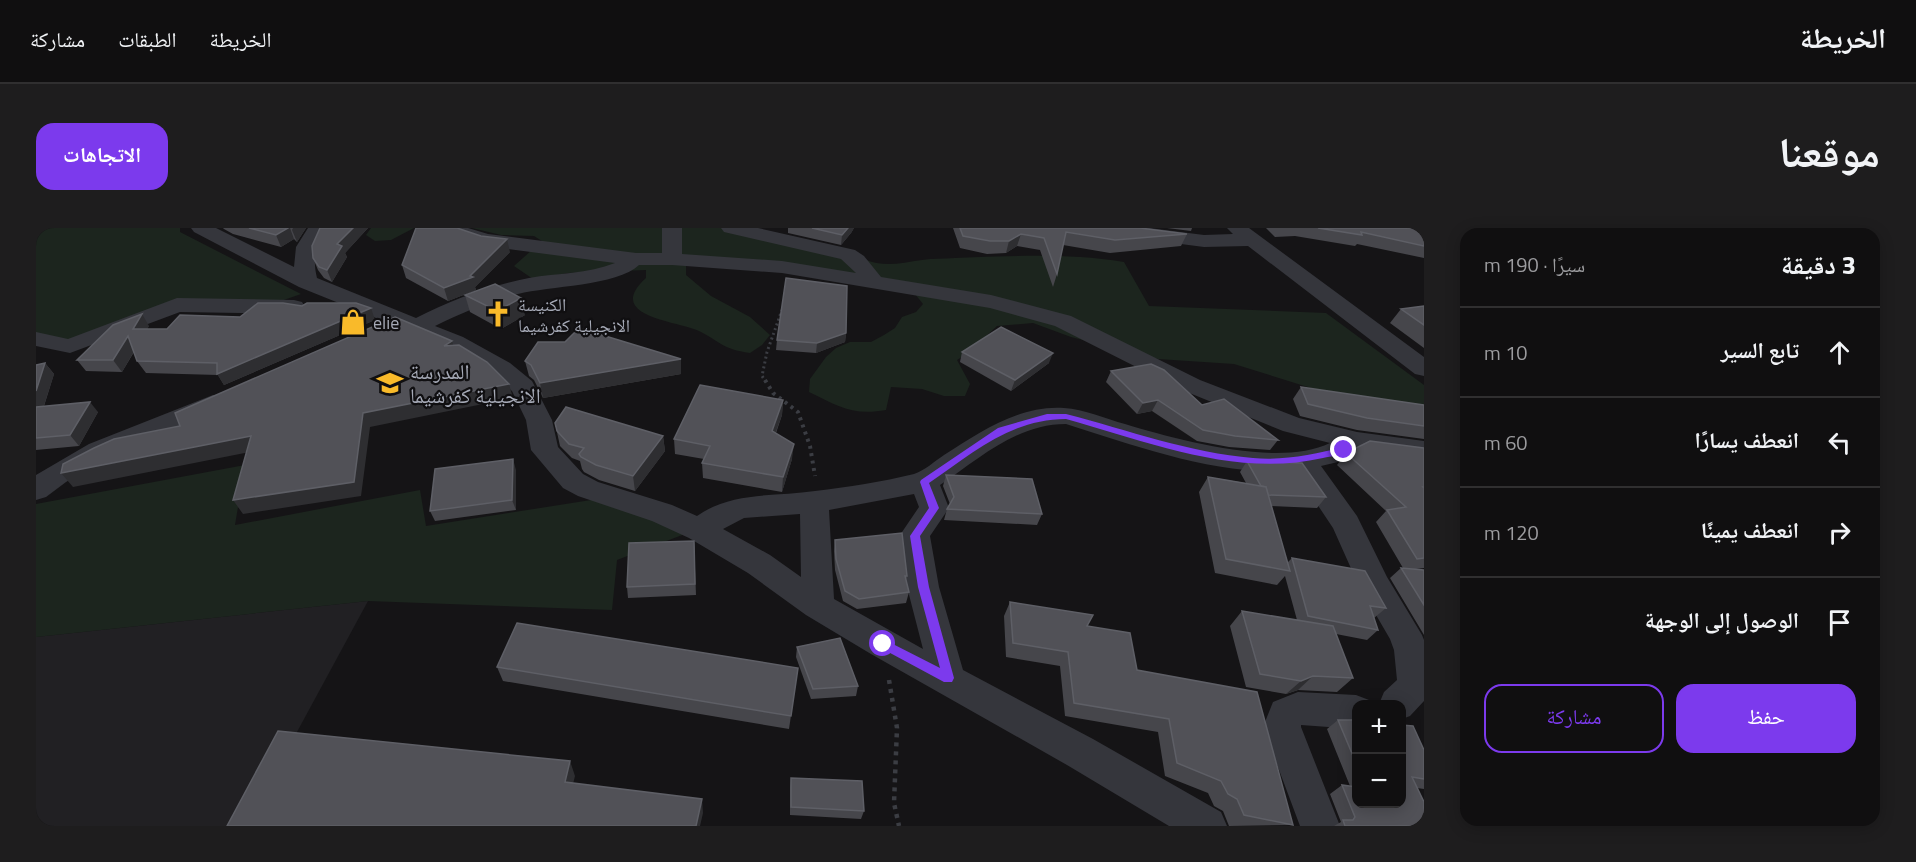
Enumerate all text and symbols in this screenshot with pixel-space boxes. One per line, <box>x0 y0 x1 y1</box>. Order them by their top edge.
text: الخريطة <box>1800 16 1886 59</box>
text: مشاركة <box>30 23 85 55</box>
text: الطبقات <box>118 23 177 55</box>
text: الخريطة <box>210 23 271 55</box>
text: موقعنا <box>1779 119 1880 183</box>
button: الاتجاهات <box>36 123 168 190</box>
text: 3 دقيقة <box>1781 245 1856 284</box>
text: سيرًا · 190 m <box>1484 249 1585 280</box>
place label: الكنيسة الانجيلية كفرشيما <box>518 291 630 339</box>
church icon: الكنيسة الانجيلية كفرشيما <box>483 299 513 329</box>
shop icon: elie <box>338 307 368 337</box>
place label: elie <box>373 309 399 336</box>
text: تابع السير <box>1721 333 1799 367</box>
icon: ahead <box>1823 336 1856 369</box>
text: 10 m <box>1484 337 1528 368</box>
place label: المدرسة الانجيلية كفرشيما <box>410 355 541 411</box>
school or university icon: المدرسة الانجيلية كفرشيما <box>375 368 405 398</box>
text: انعطف يسارًا <box>1694 423 1799 457</box>
icon: left <box>1823 426 1856 459</box>
text: 60 m <box>1484 427 1528 458</box>
route end <box>1330 436 1356 462</box>
text: انعطف يمينًا <box>1701 513 1799 547</box>
icon: right <box>1823 516 1856 549</box>
text: 120 m <box>1484 517 1539 548</box>
text: الوصول إلى الوجهة <box>1645 603 1799 637</box>
icon: arrive <box>1823 606 1856 639</box>
route start <box>869 630 895 656</box>
button: مشاركة <box>1484 684 1664 753</box>
button: حفظ <box>1676 684 1856 753</box>
map controls <box>1352 700 1406 808</box>
button: + <box>1352 700 1406 754</box>
button: − <box>1352 754 1406 808</box>

